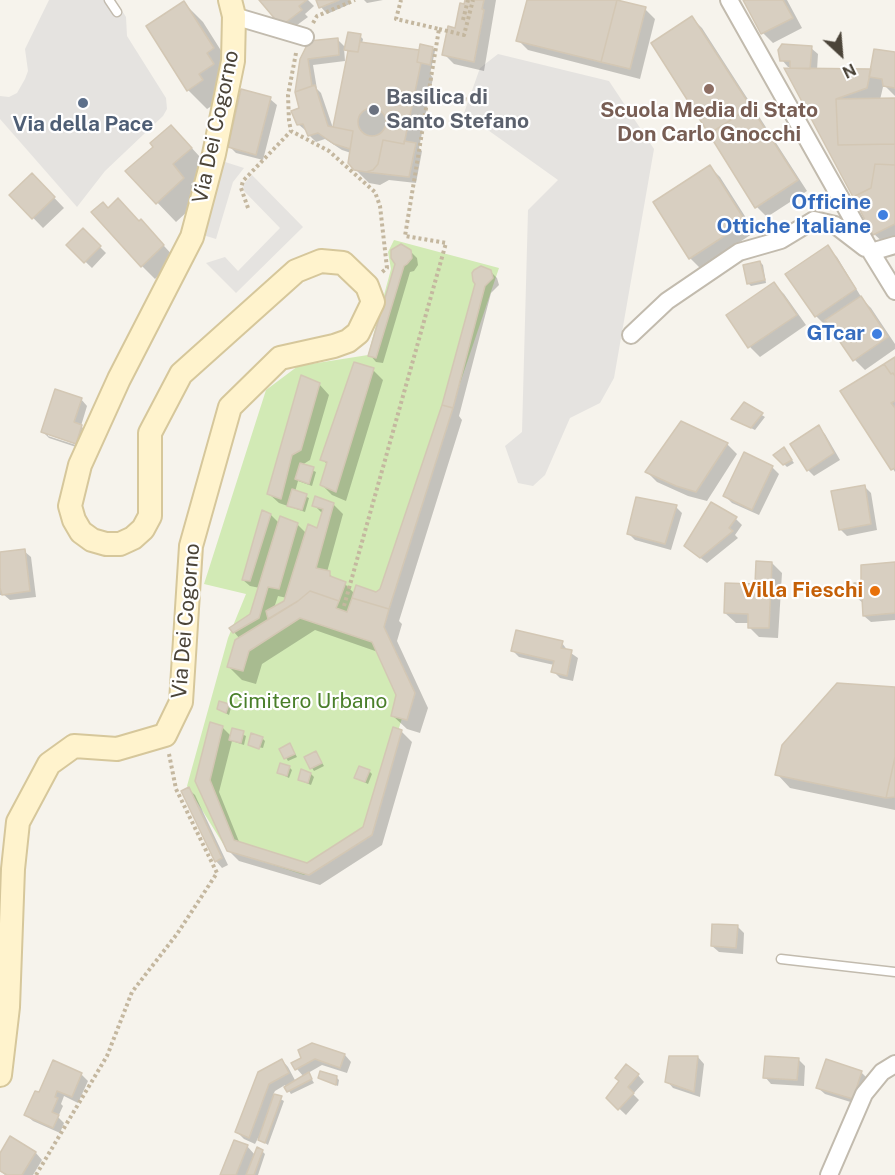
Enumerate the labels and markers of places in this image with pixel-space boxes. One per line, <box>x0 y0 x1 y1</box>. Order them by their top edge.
marker: Scuola Media di Stato Don Carlo Gnocchi <box>702 82 716 96</box>
place label: Basilica di Santo Stefano <box>386 85 529 135</box>
marker: Via della Pace <box>76 96 90 110</box>
place label: Scuola Media di Stato Don Carlo Gnocchi <box>600 98 818 148</box>
marker: Basilica di Santo Stefano <box>367 103 381 117</box>
place label: Via della Pace <box>13 112 153 138</box>
place label: Officine Ottiche Italiane <box>716 190 871 240</box>
marker: Officine Ottiche Italiane <box>876 208 890 222</box>
place label: GTcar <box>806 321 865 347</box>
marker: GTcar <box>870 327 884 341</box>
place label: Villa Fieschi <box>741 578 863 604</box>
marker: Villa Fieschi <box>868 584 882 598</box>

